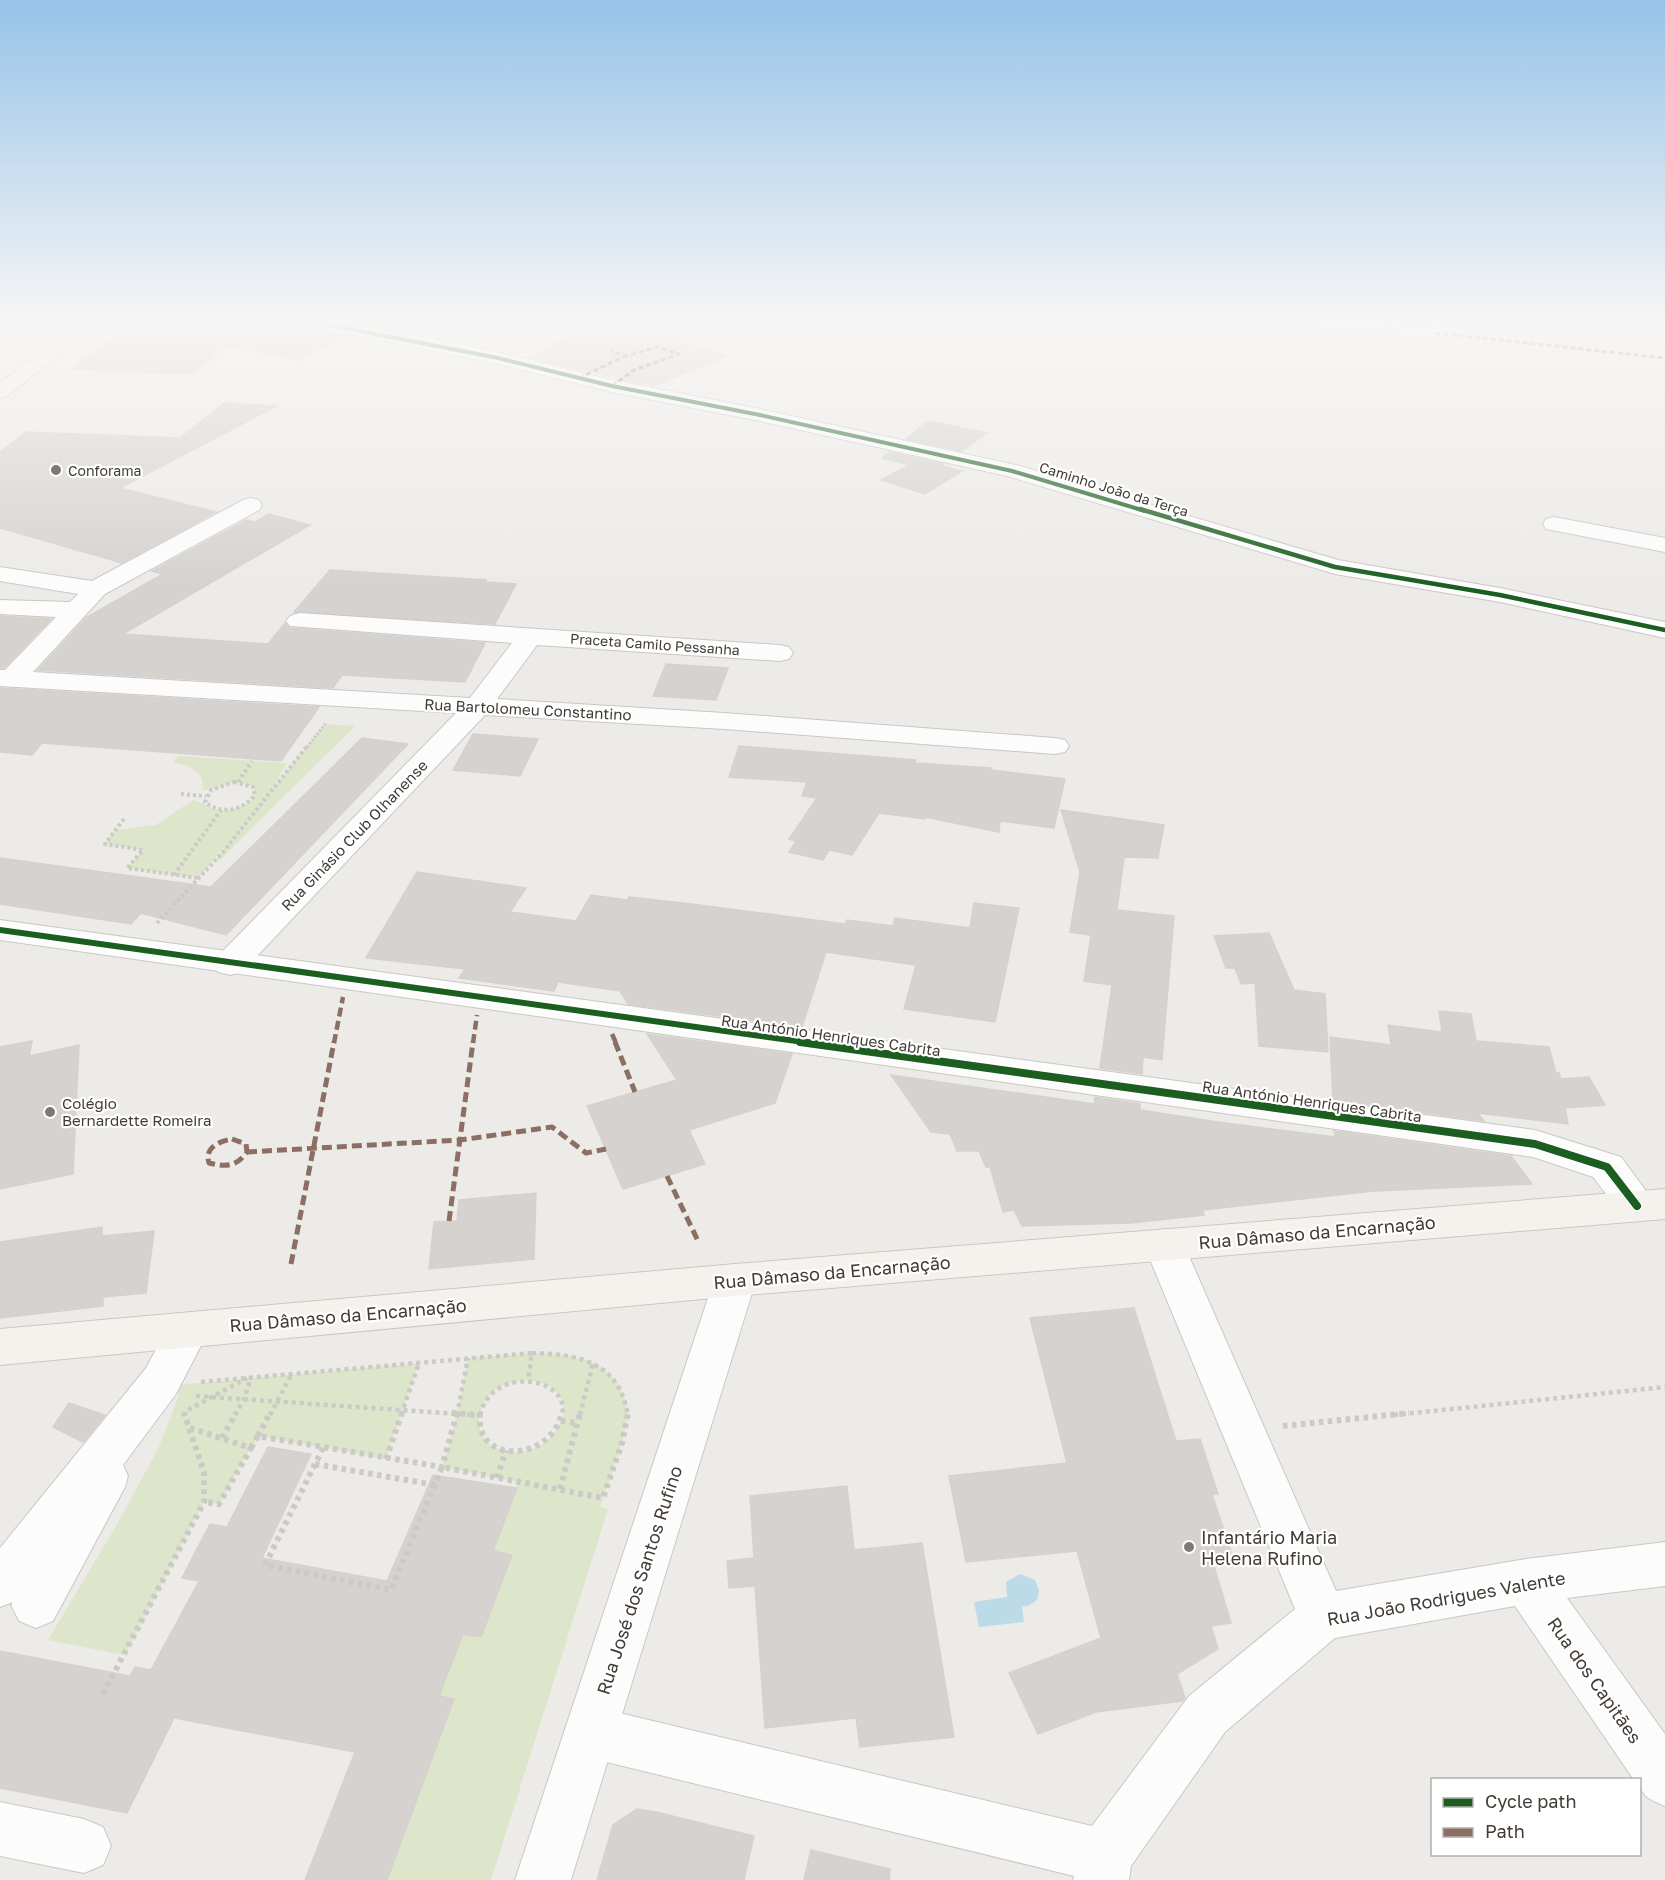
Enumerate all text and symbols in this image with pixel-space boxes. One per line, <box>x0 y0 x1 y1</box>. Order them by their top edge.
street label: Caminho João da Terça <box>1037 458 1191 520</box>
place label: Conforama <box>68 462 141 479</box>
marker: Conforama <box>49 463 63 477</box>
street label: Praceta Camilo Pessanha <box>570 630 740 658</box>
street label: Rua Bartolomeu Constantino <box>424 695 632 723</box>
street label: Rua Ginásio Club Olhanense <box>277 756 431 914</box>
street label: Rua António Henriques Cabrita <box>720 1011 942 1059</box>
street label: Rua António Henriques Cabrita <box>1201 1077 1423 1125</box>
place label: Colégio Bernardette Romeira <box>62 1094 211 1129</box>
marker: Colégio Bernardette Romeira <box>43 1105 57 1119</box>
street label: Rua Dâmaso da Encarnação <box>1198 1211 1436 1253</box>
street label: Rua Dâmaso da Encarnação <box>713 1251 951 1293</box>
street label: Rua Dâmaso da Encarnação <box>229 1294 467 1336</box>
street label: Rua José dos Santos Rufino <box>592 1463 686 1697</box>
place label: Infantário Maria Helena Rufino <box>1201 1526 1337 1569</box>
marker: Infantário Maria Helena Rufino <box>1182 1540 1196 1554</box>
street label: Rua João Rodrigues Valente <box>1325 1566 1567 1630</box>
street label: Rua dos Capitães <box>1543 1613 1647 1747</box>
legend <box>1431 1778 1641 1856</box>
text: Cycle path <box>1485 1790 1577 1812</box>
text: Path <box>1485 1820 1525 1842</box>

